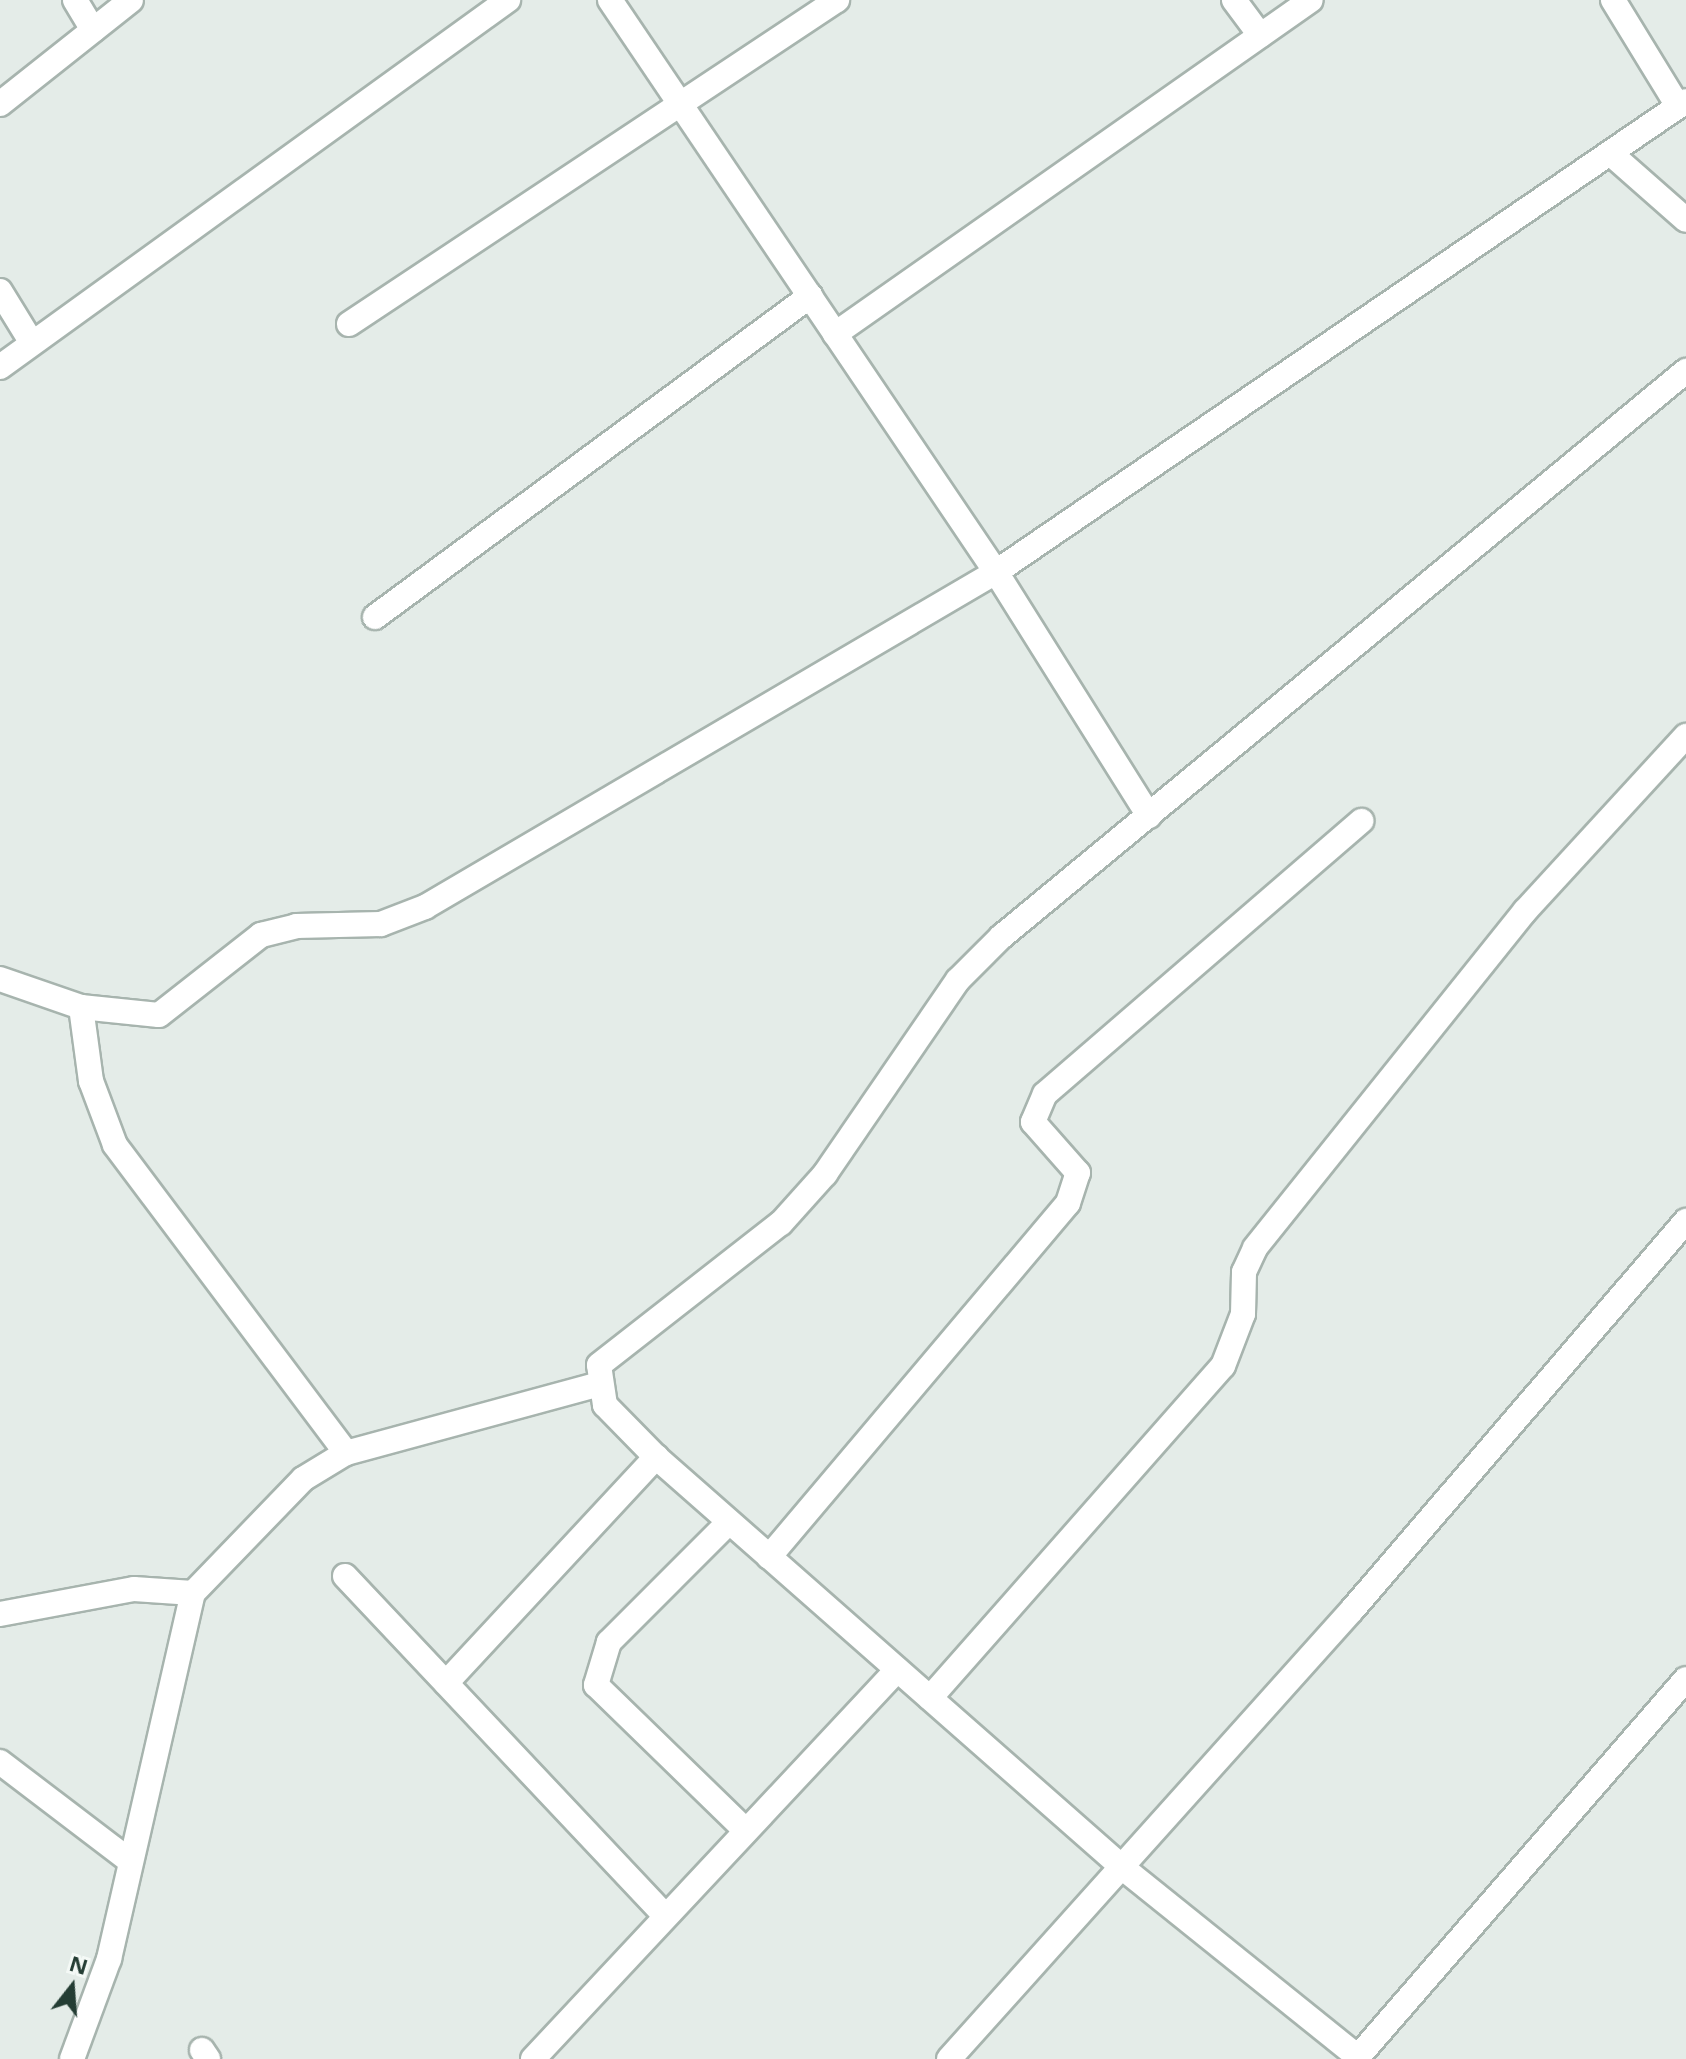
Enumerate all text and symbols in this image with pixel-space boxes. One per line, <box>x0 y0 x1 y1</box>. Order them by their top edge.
north arrow <box>32 1947 112 2027</box>
text: N <box>66 1947 92 1981</box>

